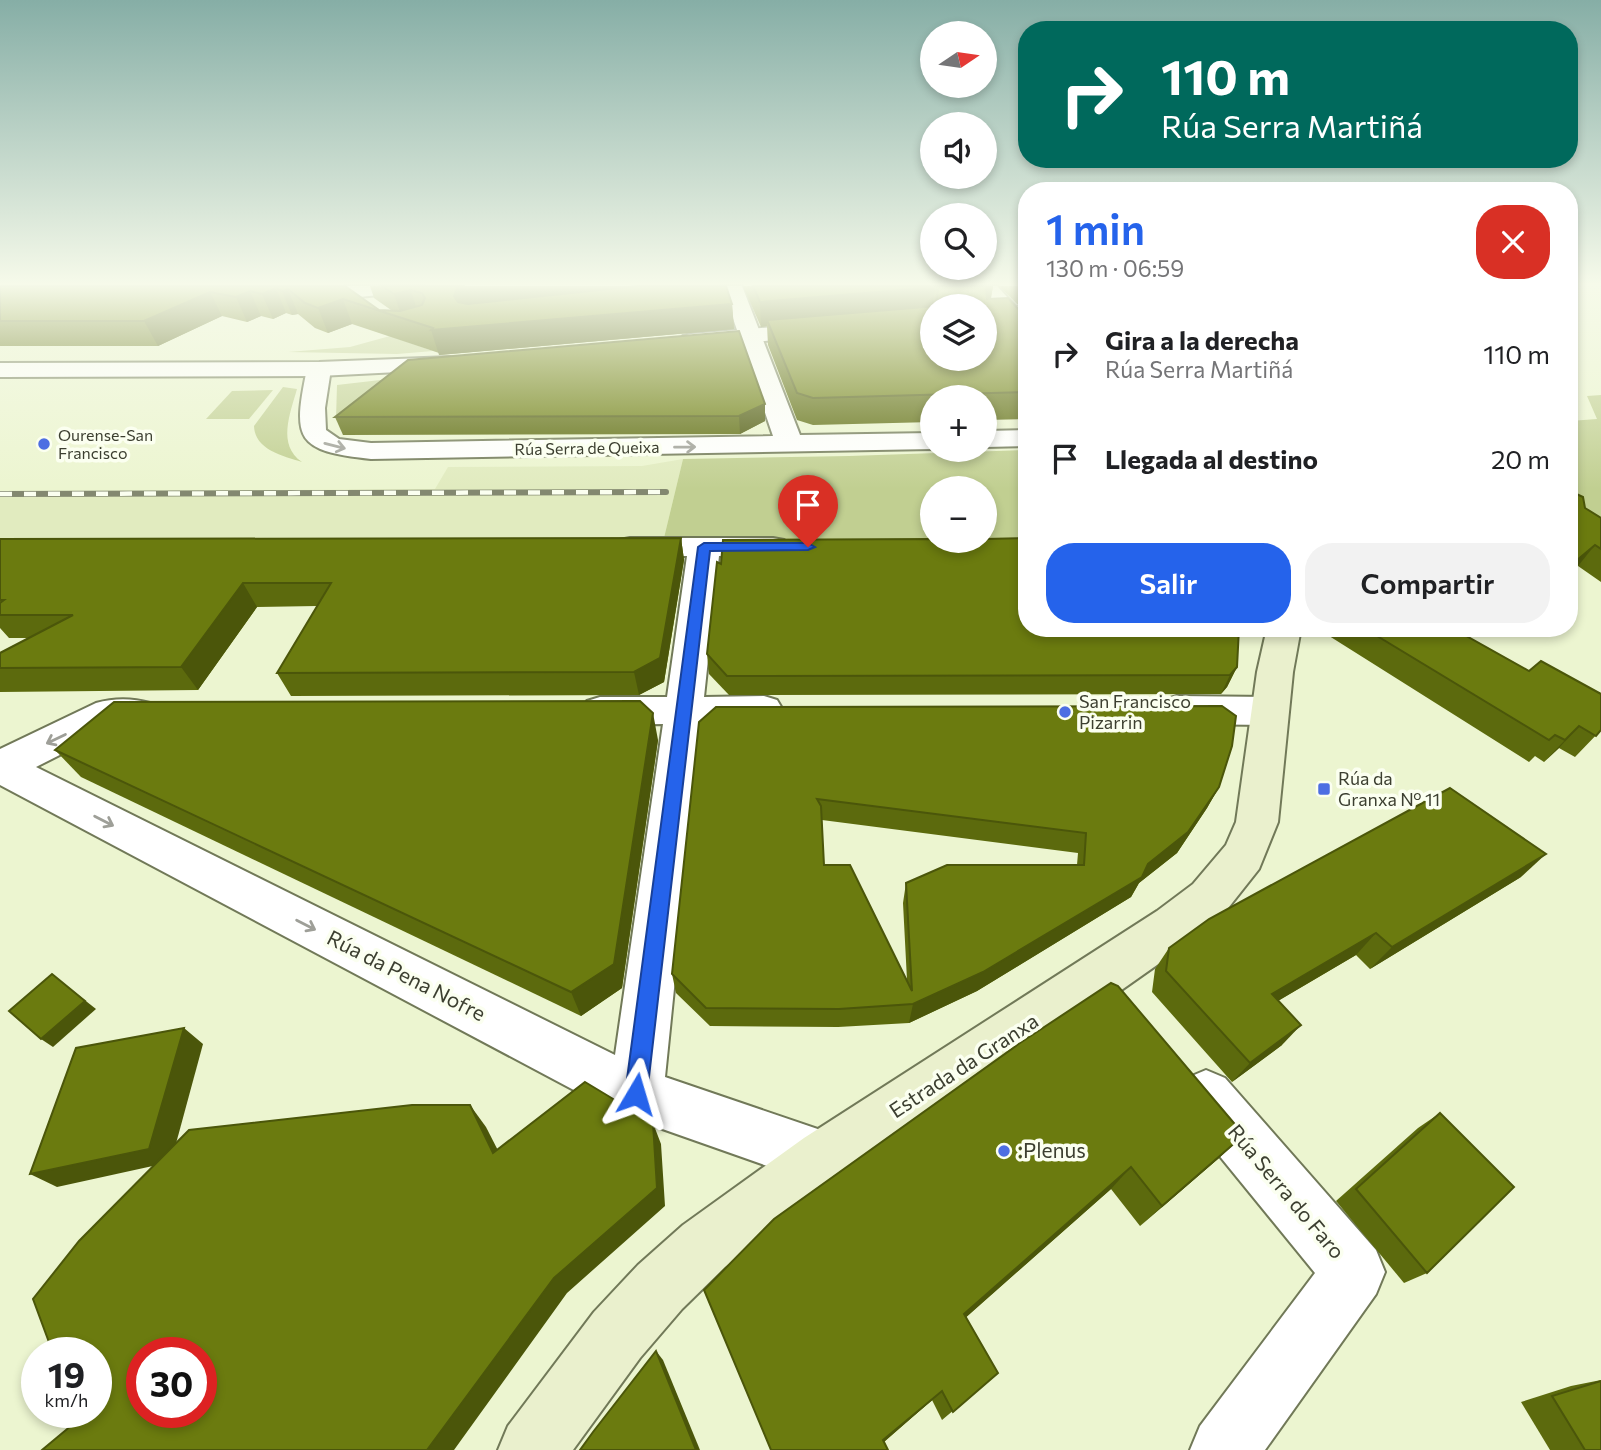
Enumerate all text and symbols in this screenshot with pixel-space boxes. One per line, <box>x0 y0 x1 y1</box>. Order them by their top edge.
north arrow <box>920 21 998 98</box>
map controls <box>920 21 997 553</box>
text: 110 m <box>1161 45 1290 105</box>
icon: right <box>1046 49 1137 140</box>
text: Rúa Serra Martiñá <box>1161 105 1423 145</box>
button: sound <box>920 112 997 189</box>
text: 1 min <box>1046 202 1145 254</box>
button: search <box>920 203 997 280</box>
button: close <box>1476 205 1550 279</box>
text: 130 m · 06:59 <box>1046 254 1184 282</box>
button: layers <box>920 294 997 371</box>
text: Gira a la derecha <box>1105 324 1299 355</box>
icon: right <box>1046 335 1084 373</box>
text: 110 m <box>1483 338 1550 369</box>
text: Rúa Serra Martiñá <box>1105 355 1293 383</box>
button: + <box>920 385 997 462</box>
place label: Ourense-San Francisco <box>58 425 153 462</box>
marker: Ourense-San Francisco <box>36 436 52 452</box>
street label: Rúa Serra de Queixa <box>514 437 660 458</box>
one-way arrow <box>324 440 346 453</box>
one-way arrow <box>673 440 696 453</box>
icon: arrive <box>1046 440 1084 478</box>
text: Llegada al destino <box>1105 443 1318 474</box>
text: 20 m <box>1491 443 1550 474</box>
pin <box>778 475 838 547</box>
button: − <box>920 476 997 553</box>
icon: arrive <box>789 486 827 524</box>
button: Salir <box>1046 543 1291 623</box>
button: Compartir <box>1305 543 1550 623</box>
place label: San Francisco Pizarrin <box>1079 690 1191 733</box>
marker: San Francisco Pizarrin <box>1057 704 1073 720</box>
one-way arrow <box>46 733 67 747</box>
place label: Rúa da Granxa Nº 11 <box>1338 767 1440 810</box>
marker: Rúa da Granxa Nº 11 <box>1316 781 1332 797</box>
one-way arrow <box>93 815 114 828</box>
one-way arrow <box>296 919 316 933</box>
street label: Rúa da Pena Nofre <box>323 924 490 1025</box>
street label: Estrada da Granxa <box>884 1007 1042 1122</box>
position arrow <box>599 1057 673 1131</box>
street label: Rúa Serra do Faro <box>1224 1119 1351 1263</box>
place label: :Plenus <box>1018 1137 1086 1162</box>
marker: :Plenus <box>996 1143 1012 1159</box>
speed limit sign: 30 <box>126 1337 217 1428</box>
text: 19 <box>48 1352 85 1395</box>
text: km/h <box>45 1389 88 1411</box>

